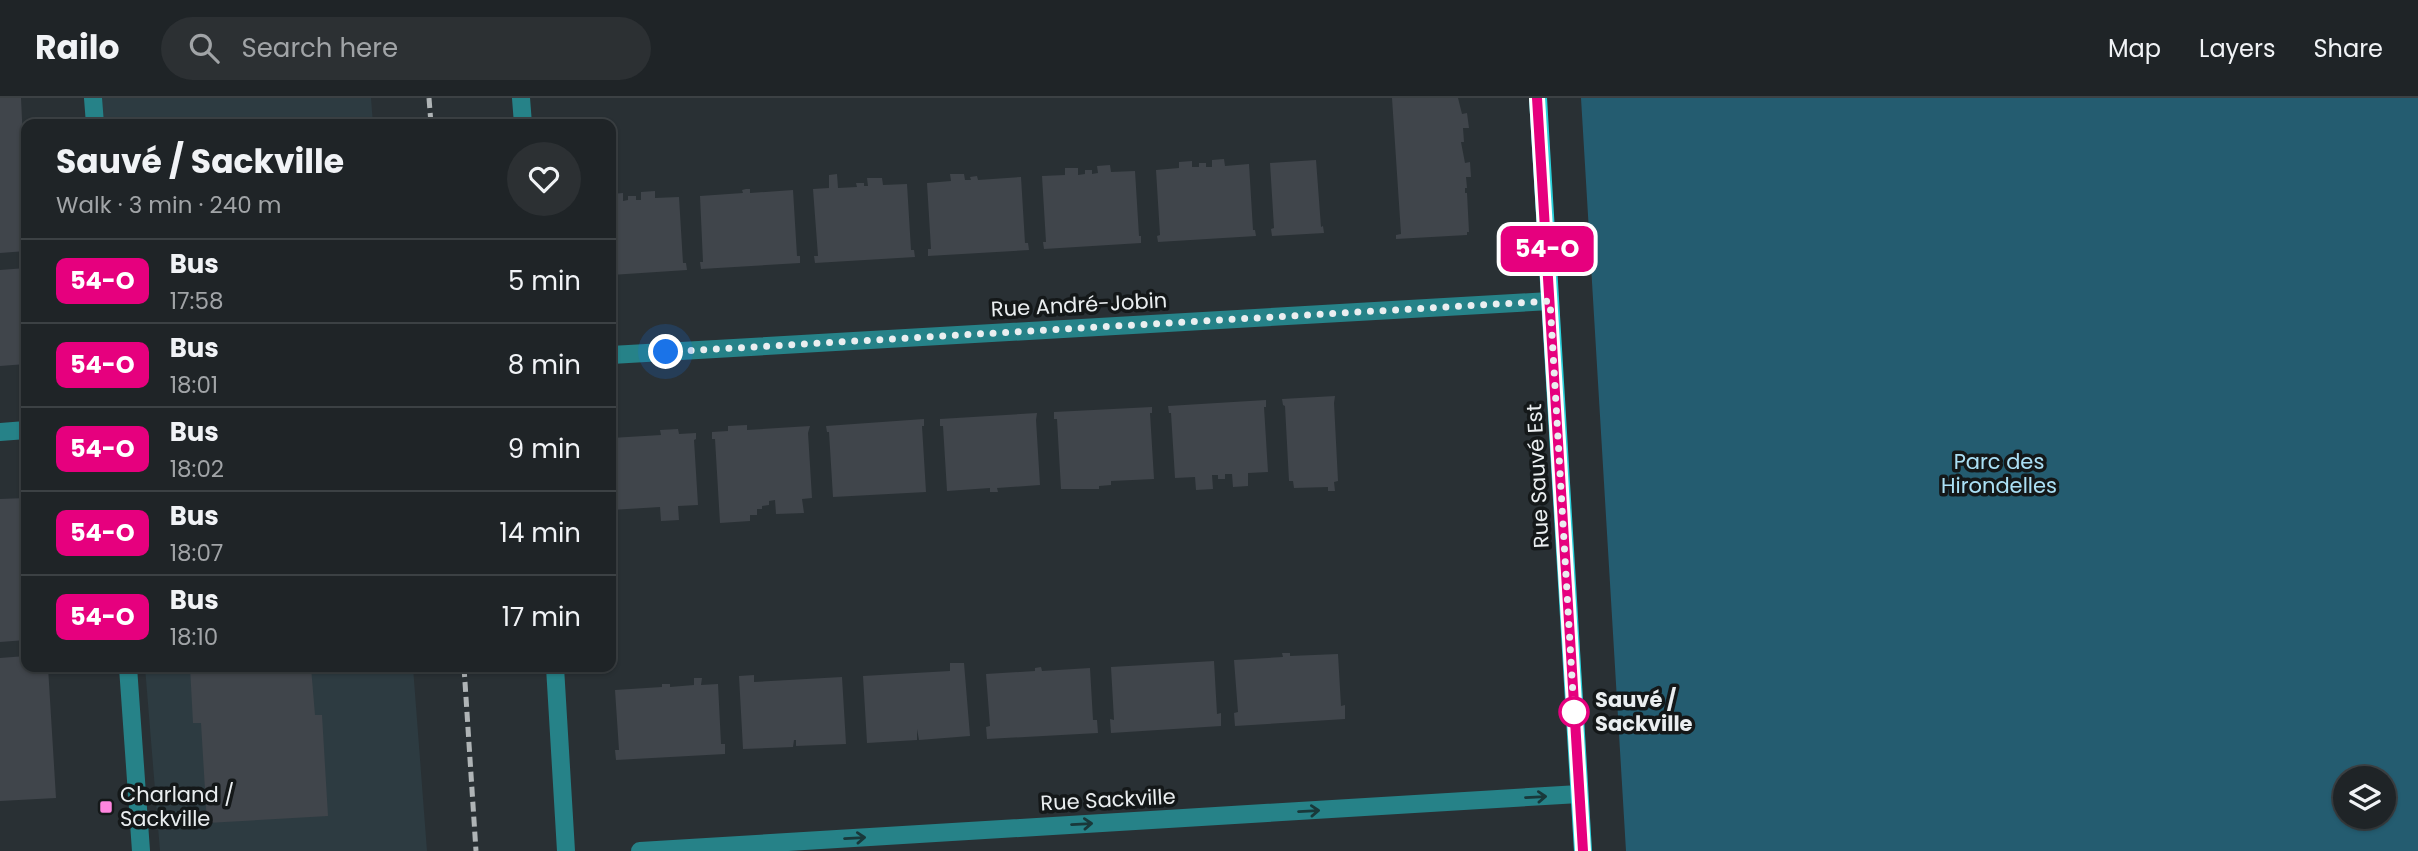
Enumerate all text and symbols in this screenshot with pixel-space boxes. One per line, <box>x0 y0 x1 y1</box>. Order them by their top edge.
search box <box>161 17 651 80</box>
text: Railo <box>35 24 119 71</box>
icon: search <box>185 29 223 67</box>
text: Search here <box>241 30 398 66</box>
text: Map <box>2108 32 2161 65</box>
text: Layers <box>2199 32 2275 65</box>
text: Share <box>2313 32 2383 65</box>
text: Sauvé / Sackville <box>56 138 344 185</box>
button: heart <box>507 142 581 216</box>
text: Walk · 3 min · 240 m <box>56 189 282 221</box>
line badge: 54-O <box>1498 226 1596 272</box>
text: 54-O <box>1515 232 1579 265</box>
text: Bus <box>170 246 219 282</box>
text: 5 min <box>508 263 581 299</box>
text: 54-O <box>70 264 135 297</box>
text: 17:58 <box>170 285 223 317</box>
street label: Rue André-Jobin <box>990 285 1168 324</box>
text: Bus <box>170 330 219 366</box>
your location <box>648 334 683 369</box>
text: 8 min <box>508 347 581 383</box>
text: 54-O <box>70 348 135 381</box>
text: 18:01 <box>170 369 218 401</box>
street label: Rue Sauvé Est <box>1519 403 1556 549</box>
text: Bus <box>170 414 219 450</box>
text: 9 min <box>508 431 581 467</box>
text: 54-O <box>70 432 135 465</box>
park label: Parc des Hirondelles <box>1941 447 2057 500</box>
text: 18:02 <box>170 453 224 485</box>
text: Bus <box>170 498 219 534</box>
text: 14 min <box>500 515 581 551</box>
text: 54-O <box>70 516 135 549</box>
text: 18:07 <box>170 537 223 569</box>
text: Bus <box>170 582 219 618</box>
text: 17 min <box>502 599 581 635</box>
text: 54-O <box>70 600 135 633</box>
text: 18:10 <box>170 621 218 653</box>
place label: Sauvé / Sackville <box>1595 685 1693 738</box>
marker: Sauvé / Sackville <box>1559 697 1589 727</box>
map controls <box>2333 766 2396 829</box>
button: layers <box>2333 766 2396 829</box>
place label: Charland / Sackville <box>120 780 234 833</box>
street label: Rue Sackville <box>1040 781 1176 818</box>
one-way arrow <box>1525 790 1547 803</box>
marker: Charland / Sackville <box>98 799 114 815</box>
one-way arrow <box>1298 804 1321 817</box>
one-way arrow <box>1071 818 1094 831</box>
one-way arrow <box>843 831 866 844</box>

